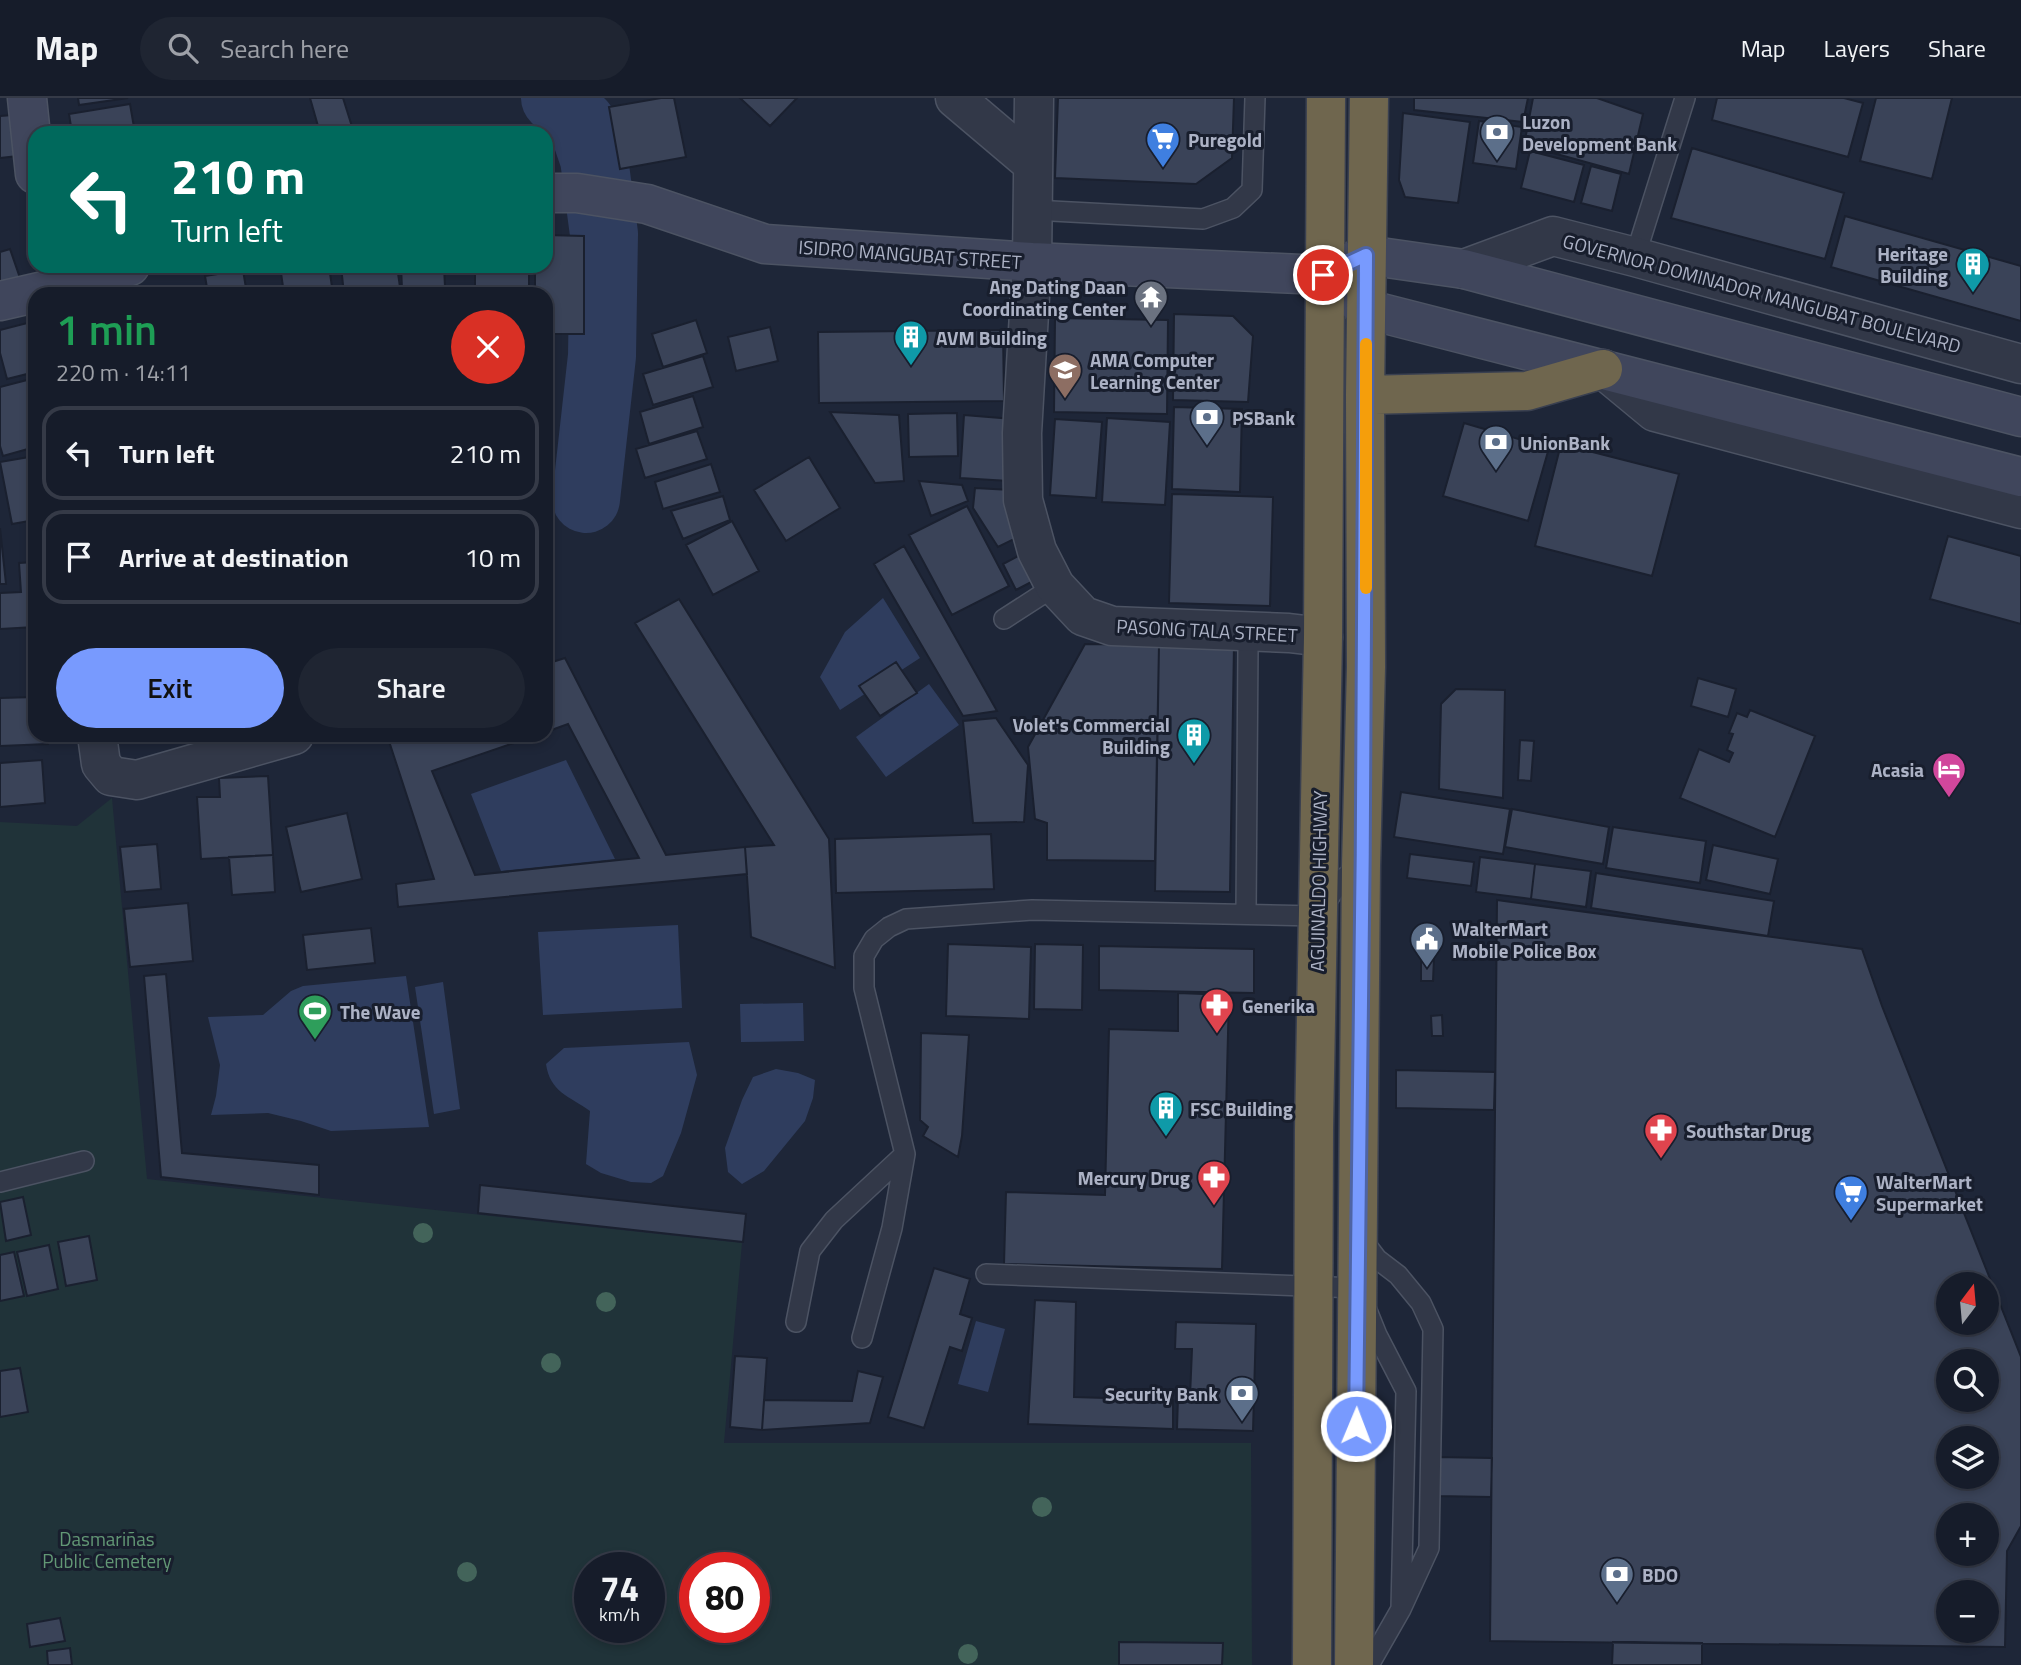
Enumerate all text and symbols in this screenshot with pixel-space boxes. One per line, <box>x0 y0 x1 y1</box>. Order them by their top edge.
search box <box>140 17 630 80</box>
text: Map <box>35 23 98 73</box>
icon: search <box>164 29 202 67</box>
text: Search here <box>220 29 349 68</box>
text: Map <box>1741 30 1786 66</box>
text: Layers <box>1824 30 1890 66</box>
text: Share <box>1928 30 1986 66</box>
place label: Luzon Development Bank <box>1522 107 1677 158</box>
bank icon: Luzon Development Bank <box>1478 113 1516 162</box>
supermarket icon: Puregold <box>1144 120 1182 169</box>
place label: Puregold <box>1188 125 1262 154</box>
text: 210 m <box>171 138 305 213</box>
icon: left <box>56 154 147 245</box>
text: Turn left <box>171 206 283 254</box>
street label: GOVERNOR DOMINADOR MANGUBAT BOULEVARD <box>1560 226 1964 360</box>
street label: ISIDRO MANGUBAT STREET <box>797 232 1023 276</box>
place label: Heritage Building <box>1877 239 1948 290</box>
pin <box>1293 245 1353 305</box>
building icon: Heritage Building <box>1954 245 1992 294</box>
icon: arrive <box>1304 256 1342 294</box>
place label: Ang Dating Daan Coordinating Center <box>962 272 1126 323</box>
temple icon: Ang Dating Daan Coordinating Center <box>1132 278 1170 327</box>
text: 1 min <box>56 297 157 361</box>
button: close <box>451 310 525 384</box>
building icon: AVM Building <box>892 318 930 367</box>
place label: AVM Building <box>936 323 1047 352</box>
place label: AMA Computer Learning Center <box>1090 345 1220 396</box>
school or university icon: AMA Computer Learning Center <box>1046 351 1084 400</box>
text: 220 m · 14:11 <box>56 355 191 390</box>
bank icon: PSBank <box>1188 398 1226 447</box>
place label: PSBank <box>1232 403 1295 432</box>
bank icon: UnionBank <box>1477 423 1515 472</box>
place label: UnionBank <box>1520 428 1610 457</box>
icon: left <box>60 434 98 472</box>
text: Turn left <box>119 434 214 473</box>
text: 210 m <box>450 434 521 473</box>
icon: arrive <box>60 538 98 576</box>
text: Arrive at destination <box>119 538 349 577</box>
text: 10 m <box>464 538 521 577</box>
street label: PASONG TALA STREET <box>1116 611 1298 649</box>
button: Exit <box>56 648 284 728</box>
button: Share <box>298 648 525 728</box>
place label: Volet's Commercial Building <box>1012 710 1170 761</box>
building icon: Volet's Commercial Building <box>1175 716 1213 765</box>
hotel icon: Acasia <box>1930 750 1968 799</box>
place label: Acasia <box>1871 755 1924 784</box>
street label: AGUINALDO HIGHWAY <box>1302 789 1334 972</box>
place label: WalterMart Mobile Police Box <box>1452 914 1597 965</box>
public building icon: WalterMart Mobile Police Box <box>1408 920 1446 969</box>
pharmacy icon: Generika <box>1198 986 1236 1035</box>
place label: Generika <box>1242 991 1315 1020</box>
sports icon: The Wave <box>296 992 334 1041</box>
place label: The Wave <box>340 997 421 1026</box>
building icon: FSC Building <box>1147 1089 1185 1138</box>
place label: FSC Building <box>1190 1094 1293 1123</box>
pharmacy icon: Southstar Drug <box>1642 1111 1680 1160</box>
place label: Southstar Drug <box>1686 1116 1811 1145</box>
pharmacy icon: Mercury Drug <box>1195 1158 1233 1207</box>
place label: Mercury Drug <box>1077 1163 1190 1192</box>
place label: WalterMart Supermarket <box>1876 1167 1983 1218</box>
supermarket icon: WalterMart Supermarket <box>1832 1173 1870 1222</box>
north arrow <box>1936 1272 1998 1335</box>
map controls <box>1936 1272 1999 1643</box>
button: search <box>1936 1349 1999 1412</box>
bank icon: Security Bank <box>1223 1374 1261 1423</box>
place label: Security Bank <box>1105 1379 1218 1408</box>
position arrow <box>1319 1389 1393 1463</box>
button: layers <box>1936 1426 1999 1489</box>
button: + <box>1936 1503 1999 1566</box>
park label: Dasmariñas Public Cemetery <box>42 1524 172 1575</box>
speed limit sign: 80 <box>679 1552 770 1643</box>
bank icon: BDO <box>1598 1555 1636 1604</box>
place label: BDO <box>1642 1560 1678 1589</box>
text: 74 <box>600 1561 639 1615</box>
button: − <box>1936 1580 1999 1643</box>
text: km/h <box>599 1601 640 1628</box>

